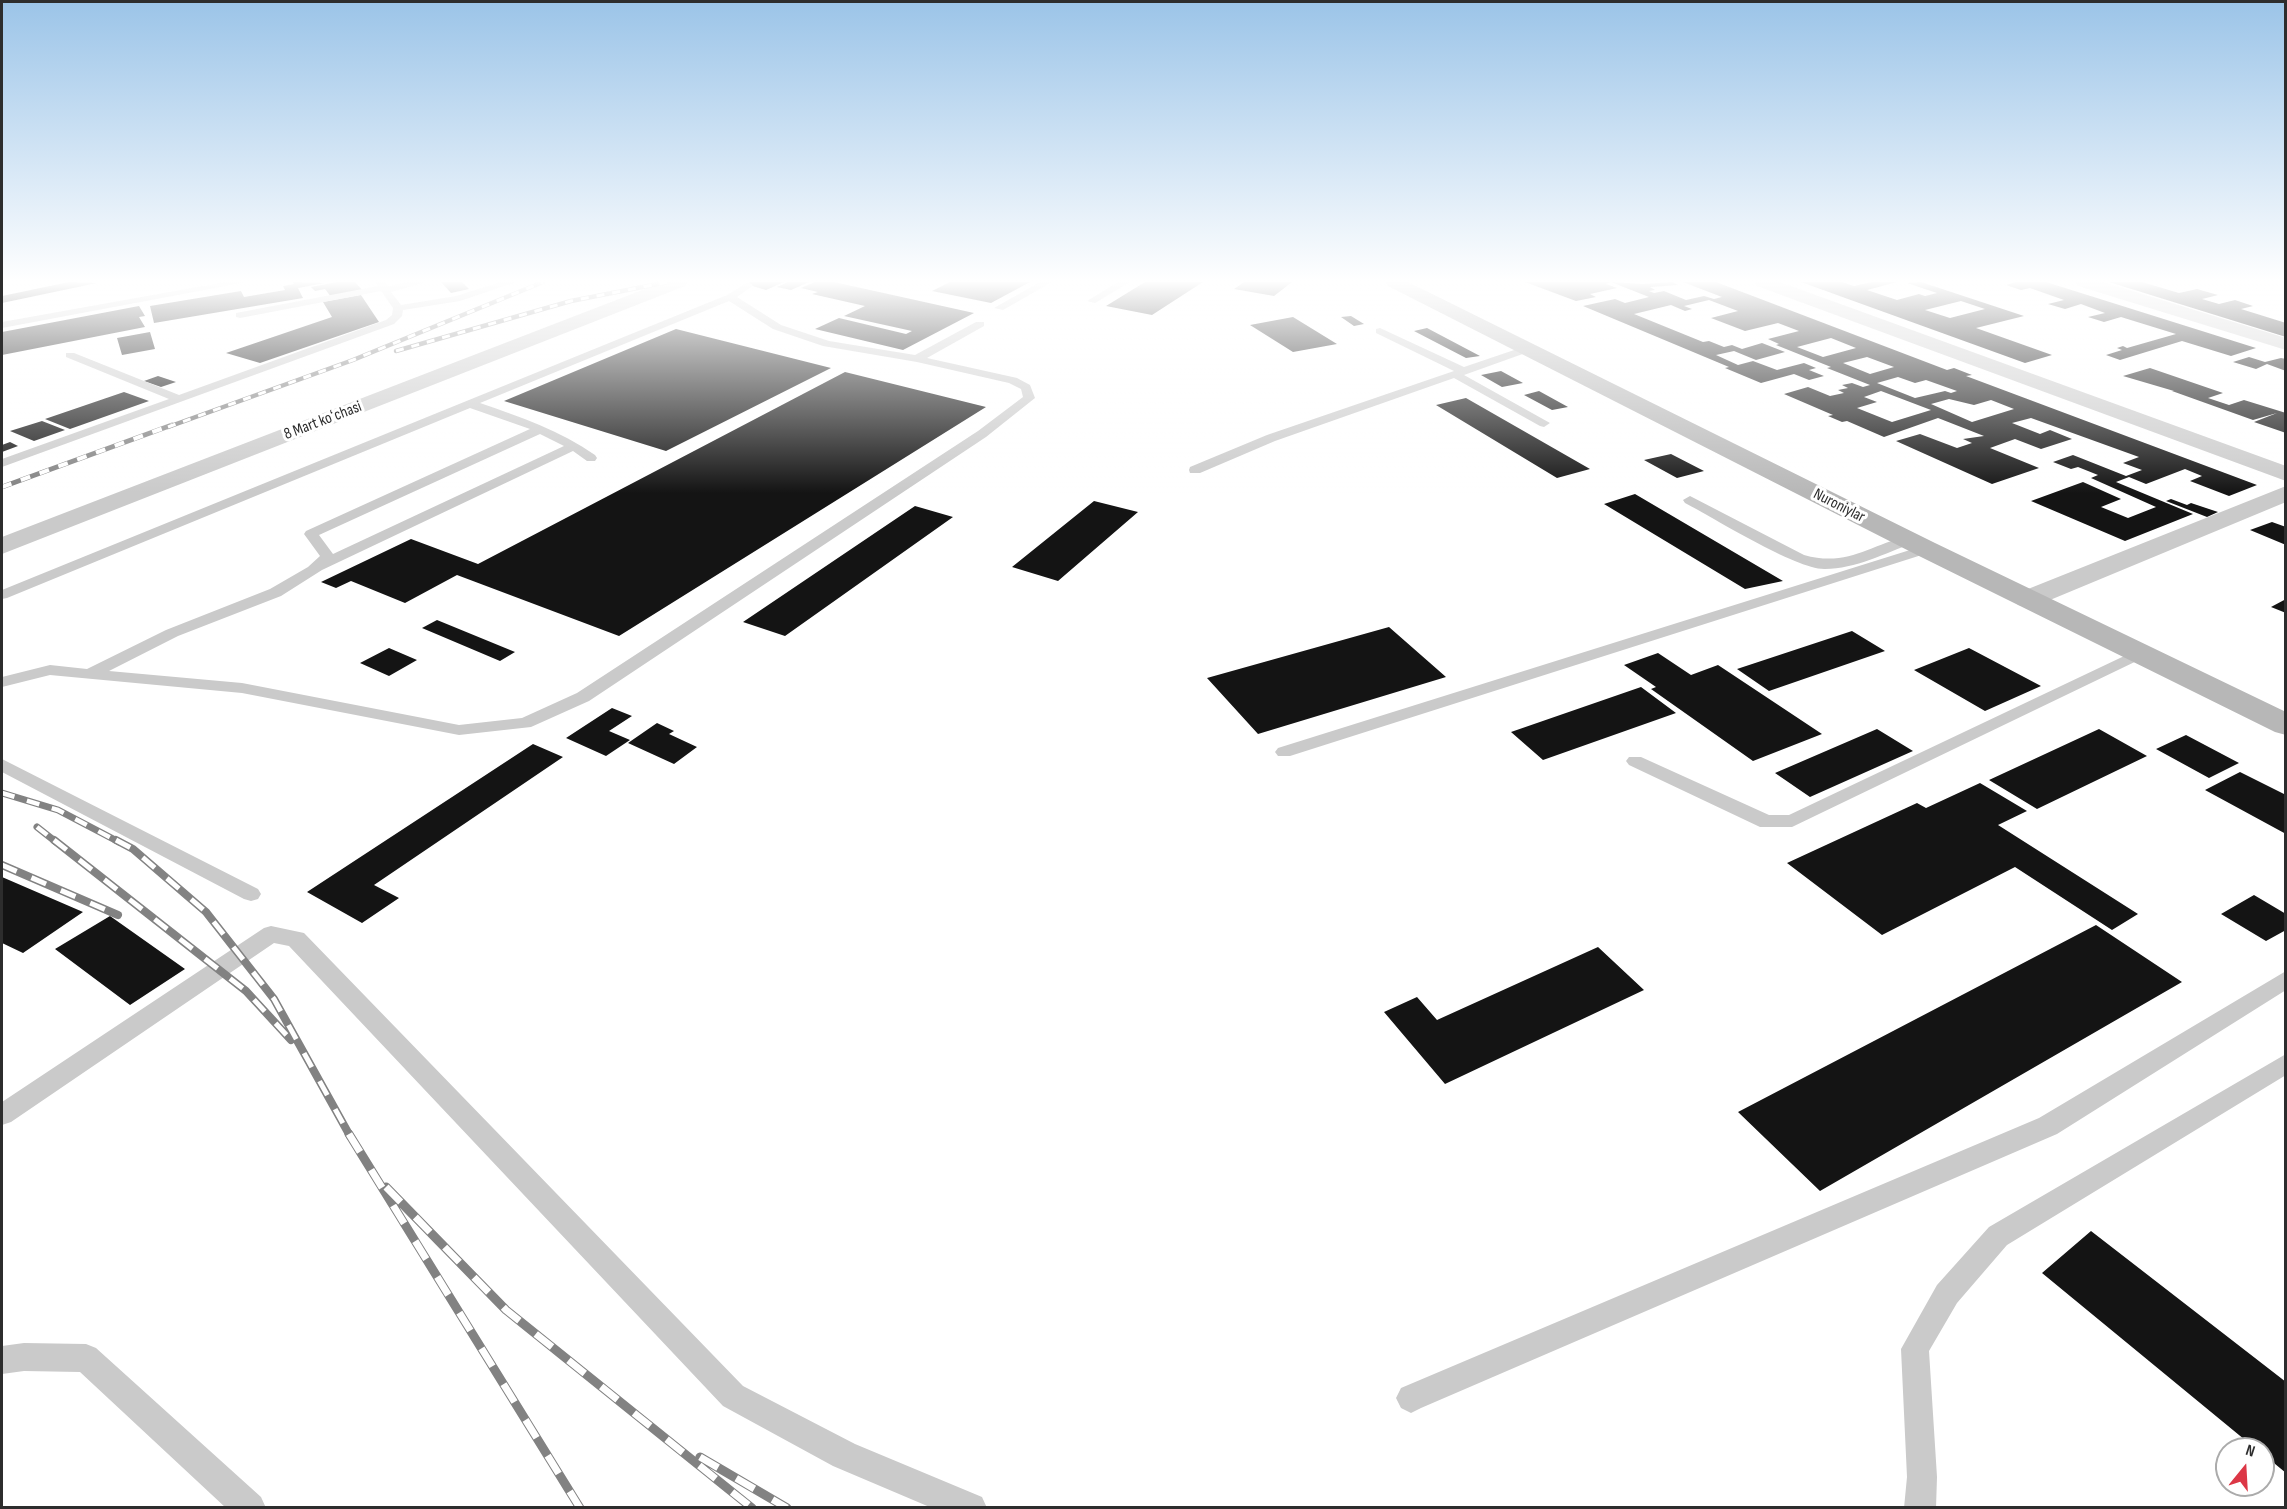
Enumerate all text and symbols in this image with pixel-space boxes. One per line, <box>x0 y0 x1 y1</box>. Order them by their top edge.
street label: 8 Mart koʻchasi <box>281 397 365 445</box>
street label: Nuroniylar <box>1810 485 1868 527</box>
north arrow <box>2215 1437 2275 1497</box>
text: N <box>2243 1441 2257 1462</box>

